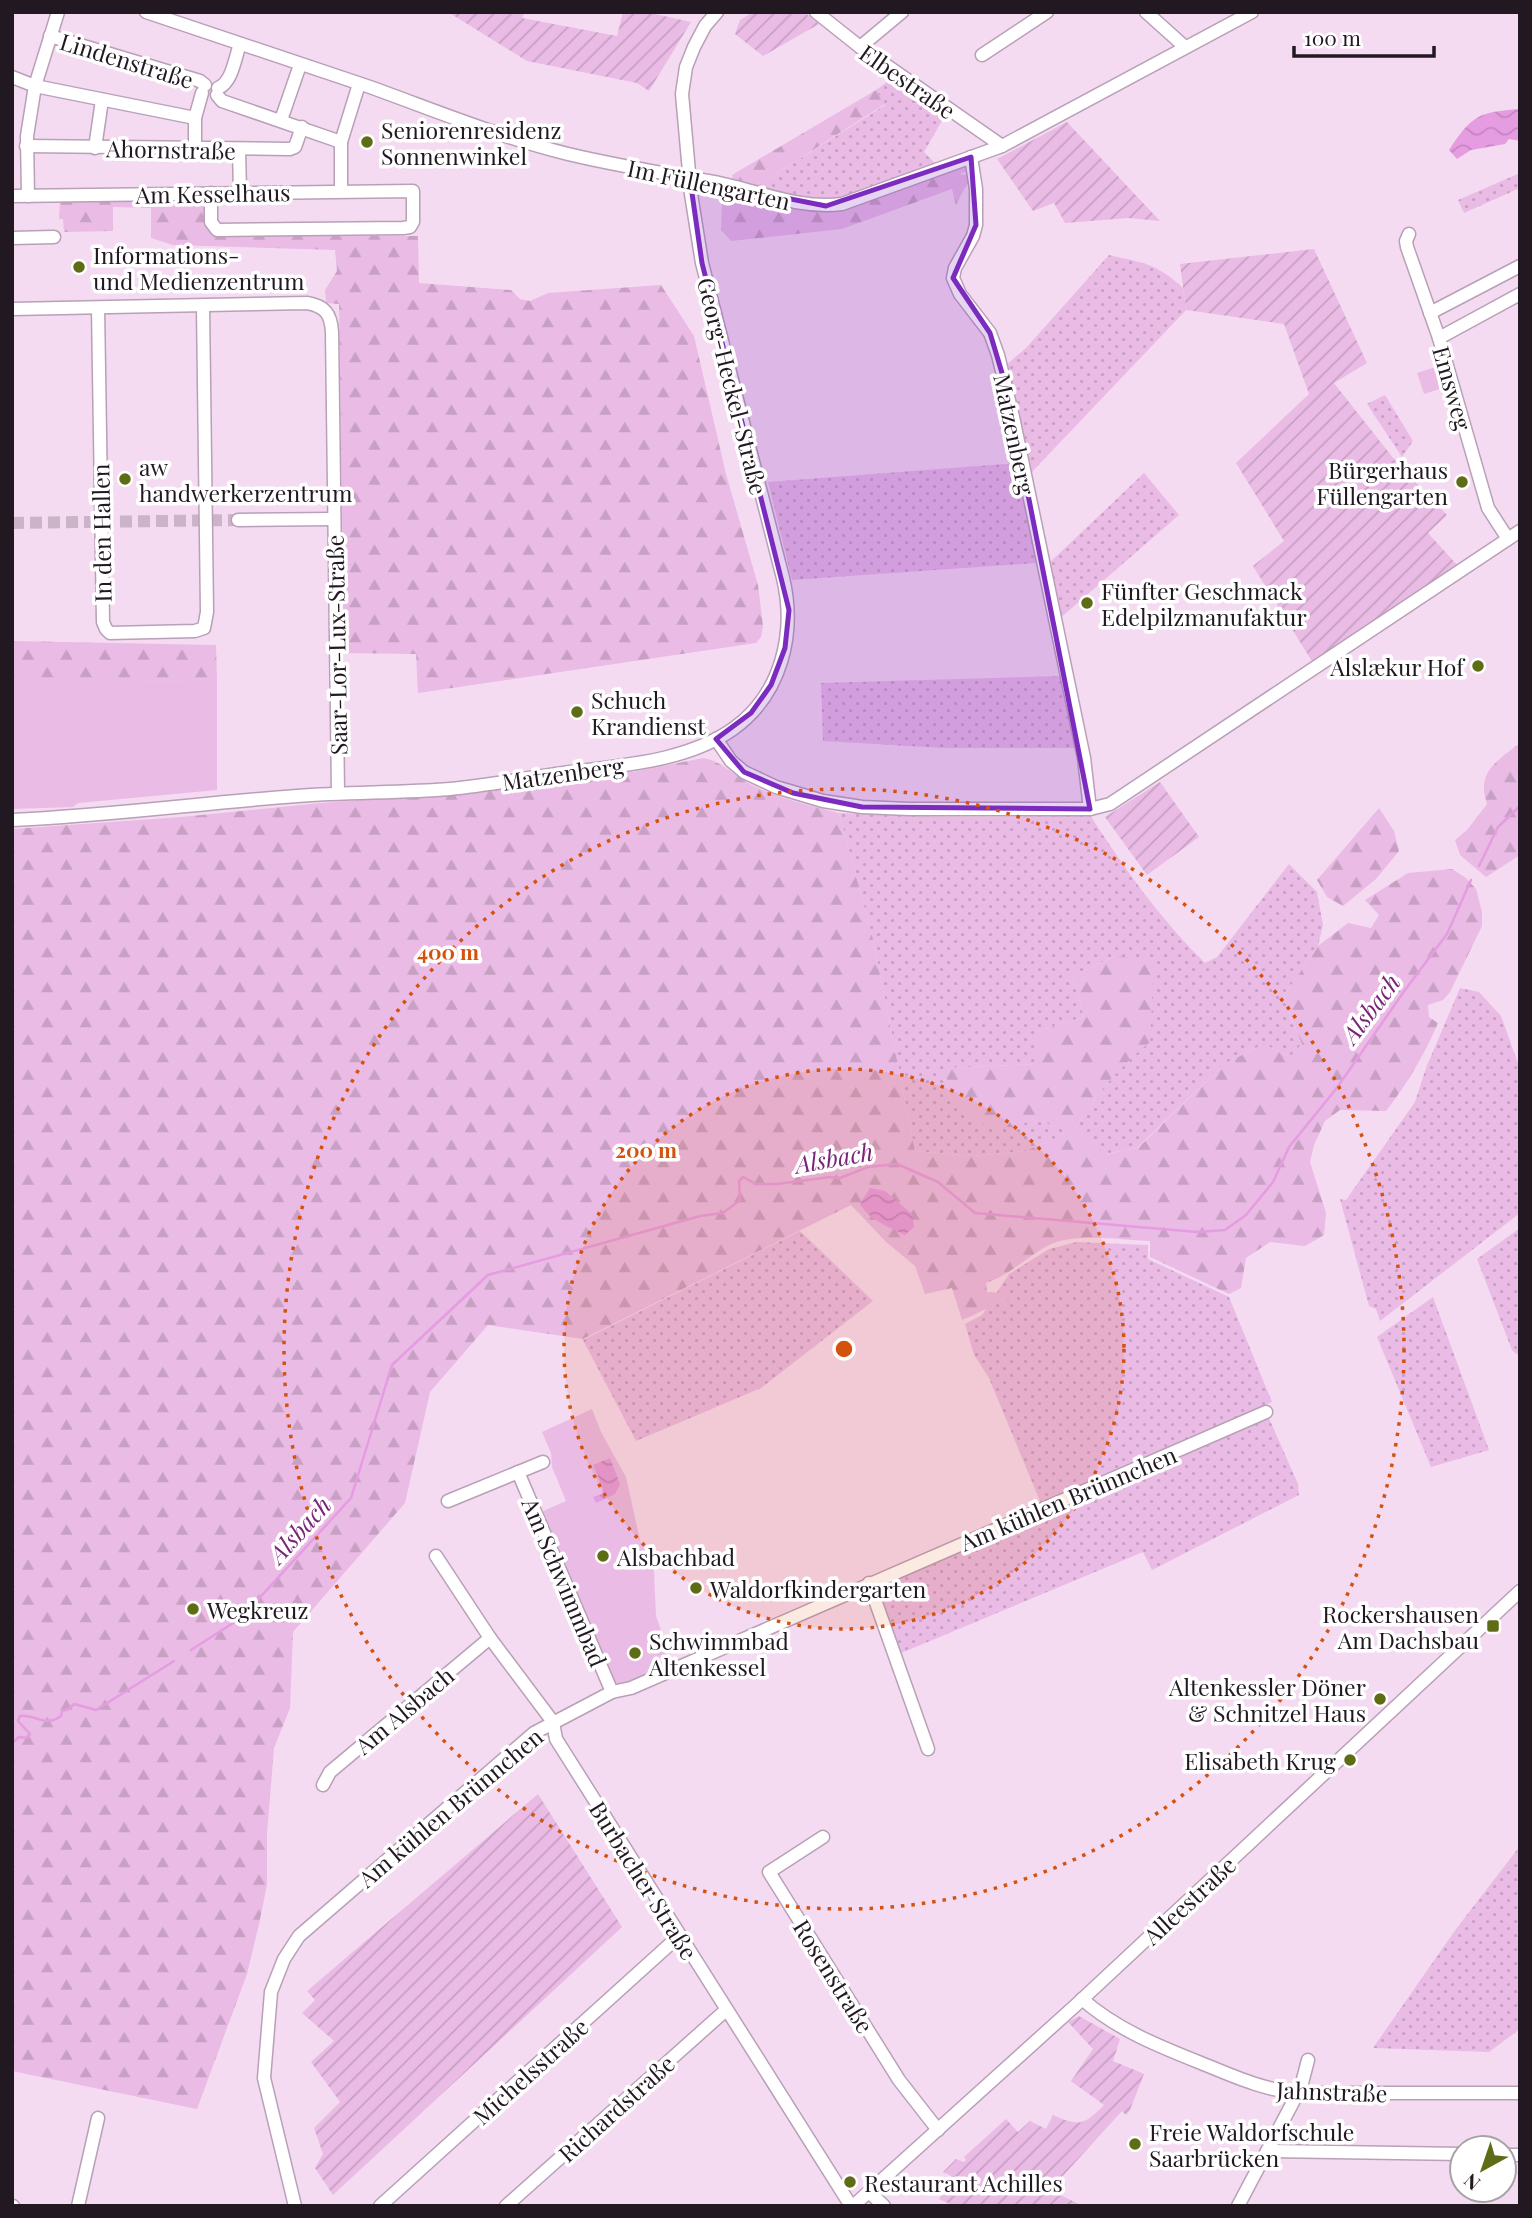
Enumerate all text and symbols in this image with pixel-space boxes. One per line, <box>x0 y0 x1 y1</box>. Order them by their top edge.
scale bar <box>1294 14 1434 58</box>
text: 100 m <box>1304 23 1361 51</box>
street label: Lindenstraße <box>57 25 197 95</box>
street label: Elbestraße <box>854 37 962 125</box>
place label: Seniorenresidenz Sonnenwinkel <box>381 114 561 171</box>
street label: Ahornstraße <box>105 132 236 166</box>
marker: Seniorenresidenz Sonnenwinkel <box>359 134 375 150</box>
street label: Im Füllengarten <box>625 152 793 216</box>
street label: Am Kesselhaus <box>134 176 291 210</box>
place label: Informations- und Medienzentrum <box>93 239 305 296</box>
marker: Informations- und Medienzentrum <box>71 259 87 275</box>
street label: Georg-Heckel-Straße <box>691 274 775 498</box>
street label: Emsweg <box>1426 342 1480 434</box>
street label: Matzenberg <box>987 371 1043 497</box>
place label: aw handwerkerzentrum <box>139 451 353 508</box>
place label: Bürgerhaus Füllengarten <box>1316 454 1448 511</box>
street label: In den Hallen <box>84 463 118 603</box>
marker: aw handwerkerzentrum <box>117 471 133 487</box>
marker: Bürgerhaus Füllengarten <box>1454 474 1470 490</box>
street label: Saar-Lor-Lux-Straße <box>319 535 353 755</box>
place label: Fünfter Geschmack Edelpilzmanufaktur <box>1101 575 1307 632</box>
marker: Fünfter Geschmack Edelpilzmanufaktur <box>1079 595 1095 611</box>
place label: Alslækur Hof <box>1329 651 1466 682</box>
marker: Alslækur Hof <box>1470 658 1486 674</box>
place label: Schuch Krandienst <box>591 684 706 741</box>
marker: Schuch Krandienst <box>569 704 585 720</box>
street label: Matzenberg <box>500 749 626 797</box>
text: 400 m <box>417 937 479 965</box>
water label: Alsbach <box>1332 967 1406 1051</box>
water label: Alsbach <box>789 1134 876 1180</box>
text: 200 m <box>615 1135 677 1163</box>
centre of rings <box>832 1337 856 1361</box>
street label: Am kühlen Brünnchen <box>954 1438 1181 1558</box>
water label: Alsbach <box>259 1489 337 1571</box>
street label: Am Schwimmbad <box>515 1492 615 1671</box>
place label: Alsbachbad <box>616 1541 735 1572</box>
marker: Alsbachbad <box>595 1548 611 1564</box>
place label: Waldorfkindergarten <box>709 1573 927 1604</box>
marker: Waldorfkindergarten <box>688 1580 704 1596</box>
place label: Wegkreuz <box>206 1594 308 1625</box>
place label: Rockershausen Am Dachsbau <box>1322 1598 1479 1655</box>
marker: Wegkreuz <box>185 1601 201 1617</box>
marker: Rockershausen Am Dachsbau <box>1485 1618 1501 1634</box>
place label: Schwimmbad Altenkessel <box>648 1625 789 1682</box>
marker: Schwimmbad Altenkessel <box>627 1645 643 1661</box>
street label: Am Alsbach <box>347 1659 460 1761</box>
place label: Altenkessler Döner & Schnitzel Haus <box>1168 1671 1366 1728</box>
marker: Altenkessler Döner & Schnitzel Haus <box>1372 1691 1388 1707</box>
street label: Am kühlen Brünnchen <box>350 1720 549 1894</box>
place label: Elisabeth Krug <box>1184 1745 1336 1776</box>
marker: Elisabeth Krug <box>1342 1752 1358 1768</box>
street label: Burbacher Straße <box>583 1795 705 1965</box>
street label: Alleestraße <box>1135 1849 1242 1952</box>
street label: Rosenstraße <box>787 1913 881 2039</box>
street label: Michelsstraße <box>466 2011 594 2131</box>
street label: Richardstraße <box>551 2048 681 2168</box>
street label: Jahnstraße <box>1275 2074 1388 2108</box>
place label: Freie Waldorfschule Saarbrücken <box>1149 2116 1354 2173</box>
north arrow <box>1448 2134 1518 2204</box>
marker: Freie Waldorfschule Saarbrücken <box>1127 2136 1143 2152</box>
place label: Restaurant Achilles <box>864 2167 1063 2198</box>
text: N <box>1458 2168 1485 2197</box>
marker: Restaurant Achilles <box>842 2174 858 2190</box>

